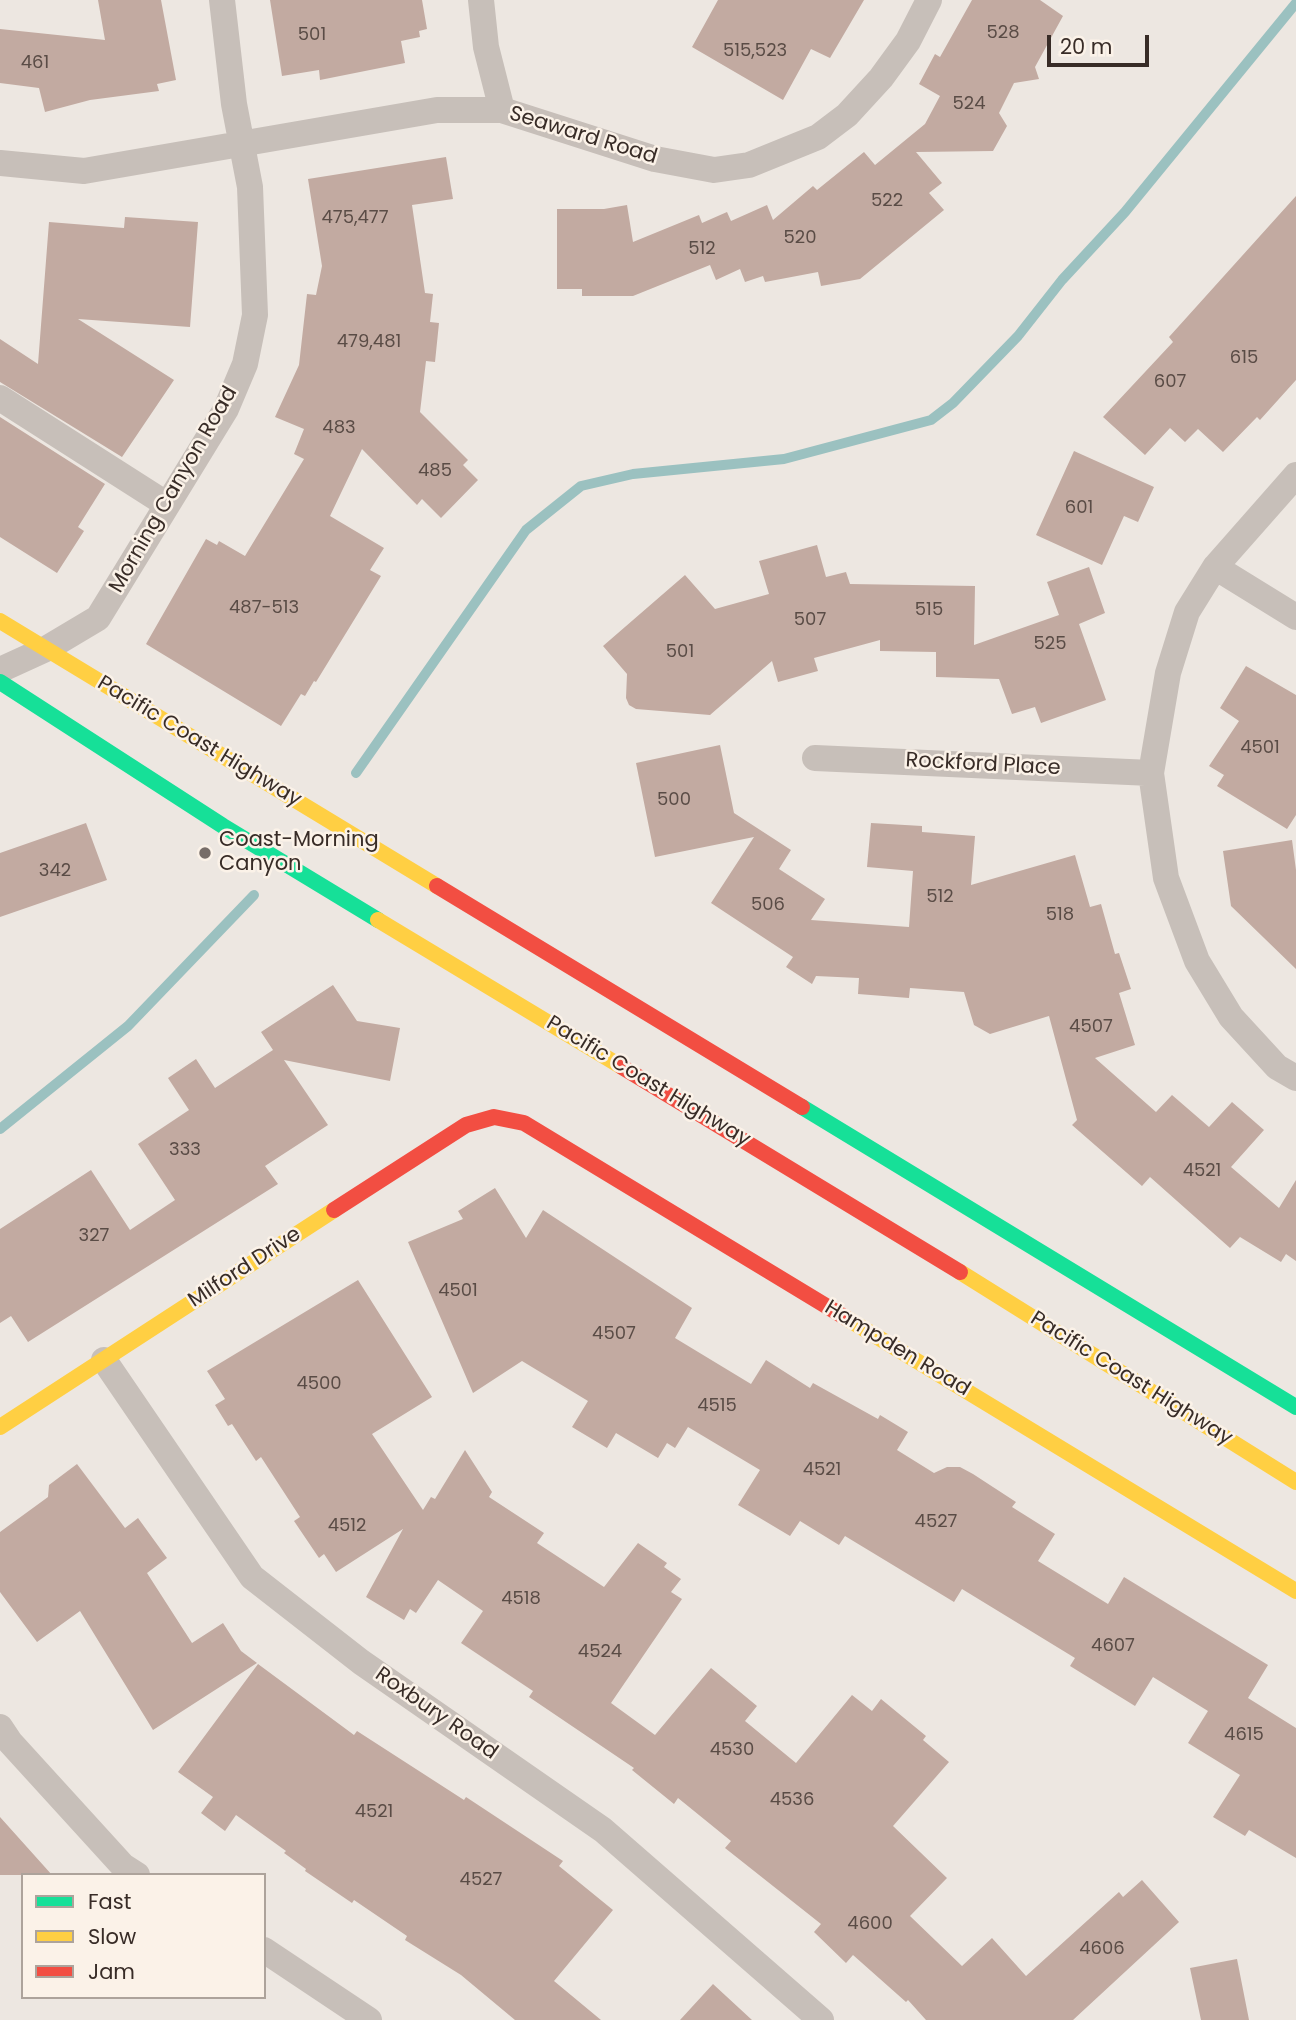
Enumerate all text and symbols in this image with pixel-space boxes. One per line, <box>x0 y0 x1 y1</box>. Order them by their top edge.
scale bar <box>1051 21 1152 65</box>
house number: 528 <box>986 22 1020 44</box>
house number: 501 <box>298 24 326 46</box>
text: 20 m <box>1060 32 1113 61</box>
house number: 515,523 <box>723 40 787 62</box>
house number: 461 <box>21 52 49 74</box>
house number: 524 <box>953 93 985 115</box>
street label: Seaward Road <box>506 102 660 170</box>
house number: 522 <box>871 190 903 212</box>
house number: 475,477 <box>322 207 388 229</box>
house number: 520 <box>784 227 816 249</box>
house number: 512 <box>688 238 716 260</box>
house number: 479,481 <box>337 331 401 353</box>
house number: 615 <box>1230 347 1258 369</box>
house number: 607 <box>1154 371 1186 393</box>
street label: Morning Canyon Road <box>105 382 243 598</box>
house number: 483 <box>322 417 356 439</box>
house number: 485 <box>418 460 452 482</box>
house number: 601 <box>1065 497 1093 519</box>
house number: 487-513 <box>229 597 299 619</box>
house number: 515 <box>915 599 943 621</box>
house number: 507 <box>794 609 826 631</box>
house number: 525 <box>1034 633 1066 655</box>
house number: 501 <box>666 641 694 663</box>
street label: Pacific Coast Highway <box>93 671 305 813</box>
house number: 4501 <box>1240 737 1280 759</box>
street label: Rockford Place <box>905 748 1061 782</box>
house number: 500 <box>657 789 691 811</box>
place label: Coast-Morning Canyon <box>219 828 379 878</box>
marker: Coast-Morning Canyon <box>197 845 213 861</box>
house number: 342 <box>39 860 71 882</box>
house number: 512 <box>926 886 954 908</box>
house number: 506 <box>751 894 785 916</box>
house number: 518 <box>1046 904 1074 926</box>
street label: Pacific Coast Highway <box>542 1011 754 1153</box>
house number: 4507 <box>1069 1016 1113 1038</box>
house number: 333 <box>169 1139 201 1161</box>
house number: 4521 <box>1183 1160 1221 1182</box>
street label: Milford Drive <box>184 1222 306 1314</box>
house number: 327 <box>79 1225 109 1247</box>
house number: 4501 <box>438 1280 478 1302</box>
street label: Hampden Road <box>820 1296 974 1402</box>
street label: Pacific Coast Highway <box>1025 1306 1237 1452</box>
house number: 4507 <box>592 1323 636 1345</box>
house number: 4500 <box>296 1373 342 1395</box>
house number: 4515 <box>697 1395 737 1417</box>
house number: 4521 <box>803 1459 841 1481</box>
house number: 4527 <box>915 1511 957 1533</box>
house number: 4512 <box>328 1515 366 1537</box>
house number: 4518 <box>501 1588 541 1610</box>
house number: 4607 <box>1091 1635 1135 1657</box>
house number: 4524 <box>578 1641 622 1663</box>
street label: Roxbury Road <box>370 1662 502 1766</box>
house number: 4615 <box>1224 1724 1264 1746</box>
house number: 4530 <box>710 1739 754 1761</box>
house number: 4536 <box>770 1789 814 1811</box>
house number: 4521 <box>355 1801 393 1823</box>
house number: 4527 <box>460 1869 502 1891</box>
legend <box>21 1873 266 1999</box>
text: Fast <box>88 1887 131 1916</box>
house number: 4600 <box>847 1913 893 1935</box>
text: Slow <box>88 1922 136 1951</box>
house number: 4606 <box>1079 1938 1125 1960</box>
text: Jam <box>88 1957 135 1986</box>

